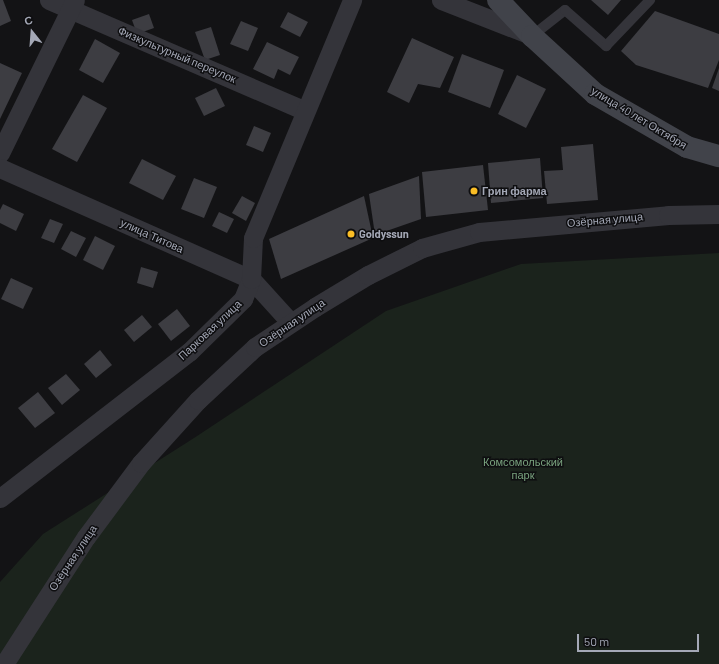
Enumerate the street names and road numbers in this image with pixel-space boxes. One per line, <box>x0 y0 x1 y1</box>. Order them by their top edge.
street label: Физкультурный переулок <box>116 24 238 86</box>
street label: улица 40 лет Октября <box>589 84 689 152</box>
street label: Озёрная улица <box>566 210 644 230</box>
street label: улица Титова <box>118 216 186 256</box>
street label: Озёрная улица <box>257 296 327 350</box>
street label: Парковая улица <box>176 297 244 363</box>
street label: Озёрная улица <box>46 523 100 593</box>

